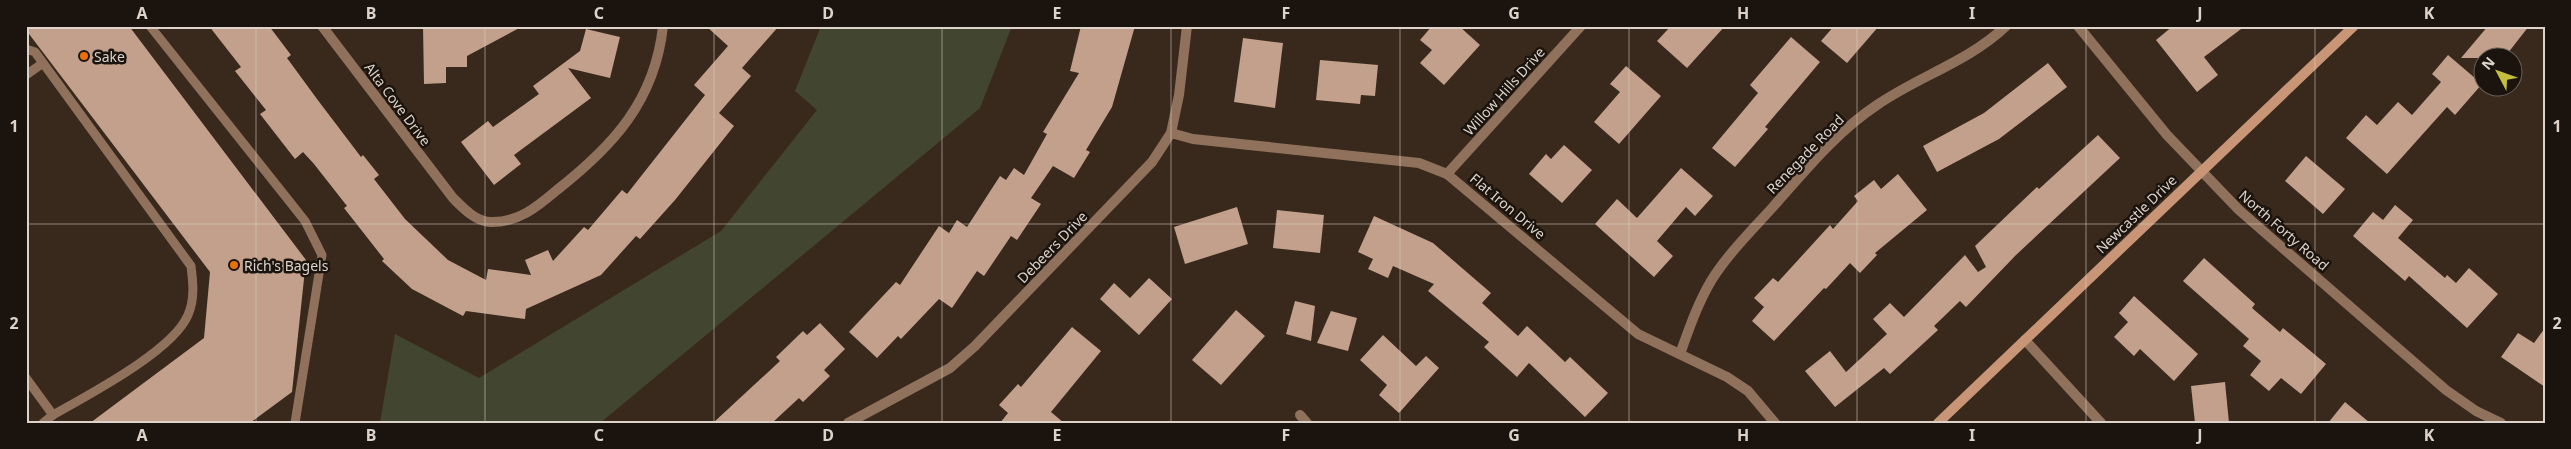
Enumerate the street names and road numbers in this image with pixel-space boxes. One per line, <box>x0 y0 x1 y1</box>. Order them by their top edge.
street label: Willow Hills Drive <box>1459 43 1549 139</box>
street label: Alta Cove Drive <box>360 59 436 149</box>
street label: Renegade Road <box>1762 110 1848 198</box>
street label: Flat Iron Drive <box>1466 169 1550 243</box>
street label: Newcastle Drive <box>2092 171 2181 257</box>
street label: North Forty Road <box>2235 186 2333 274</box>
street label: Debeers Drive <box>1013 207 1091 287</box>

